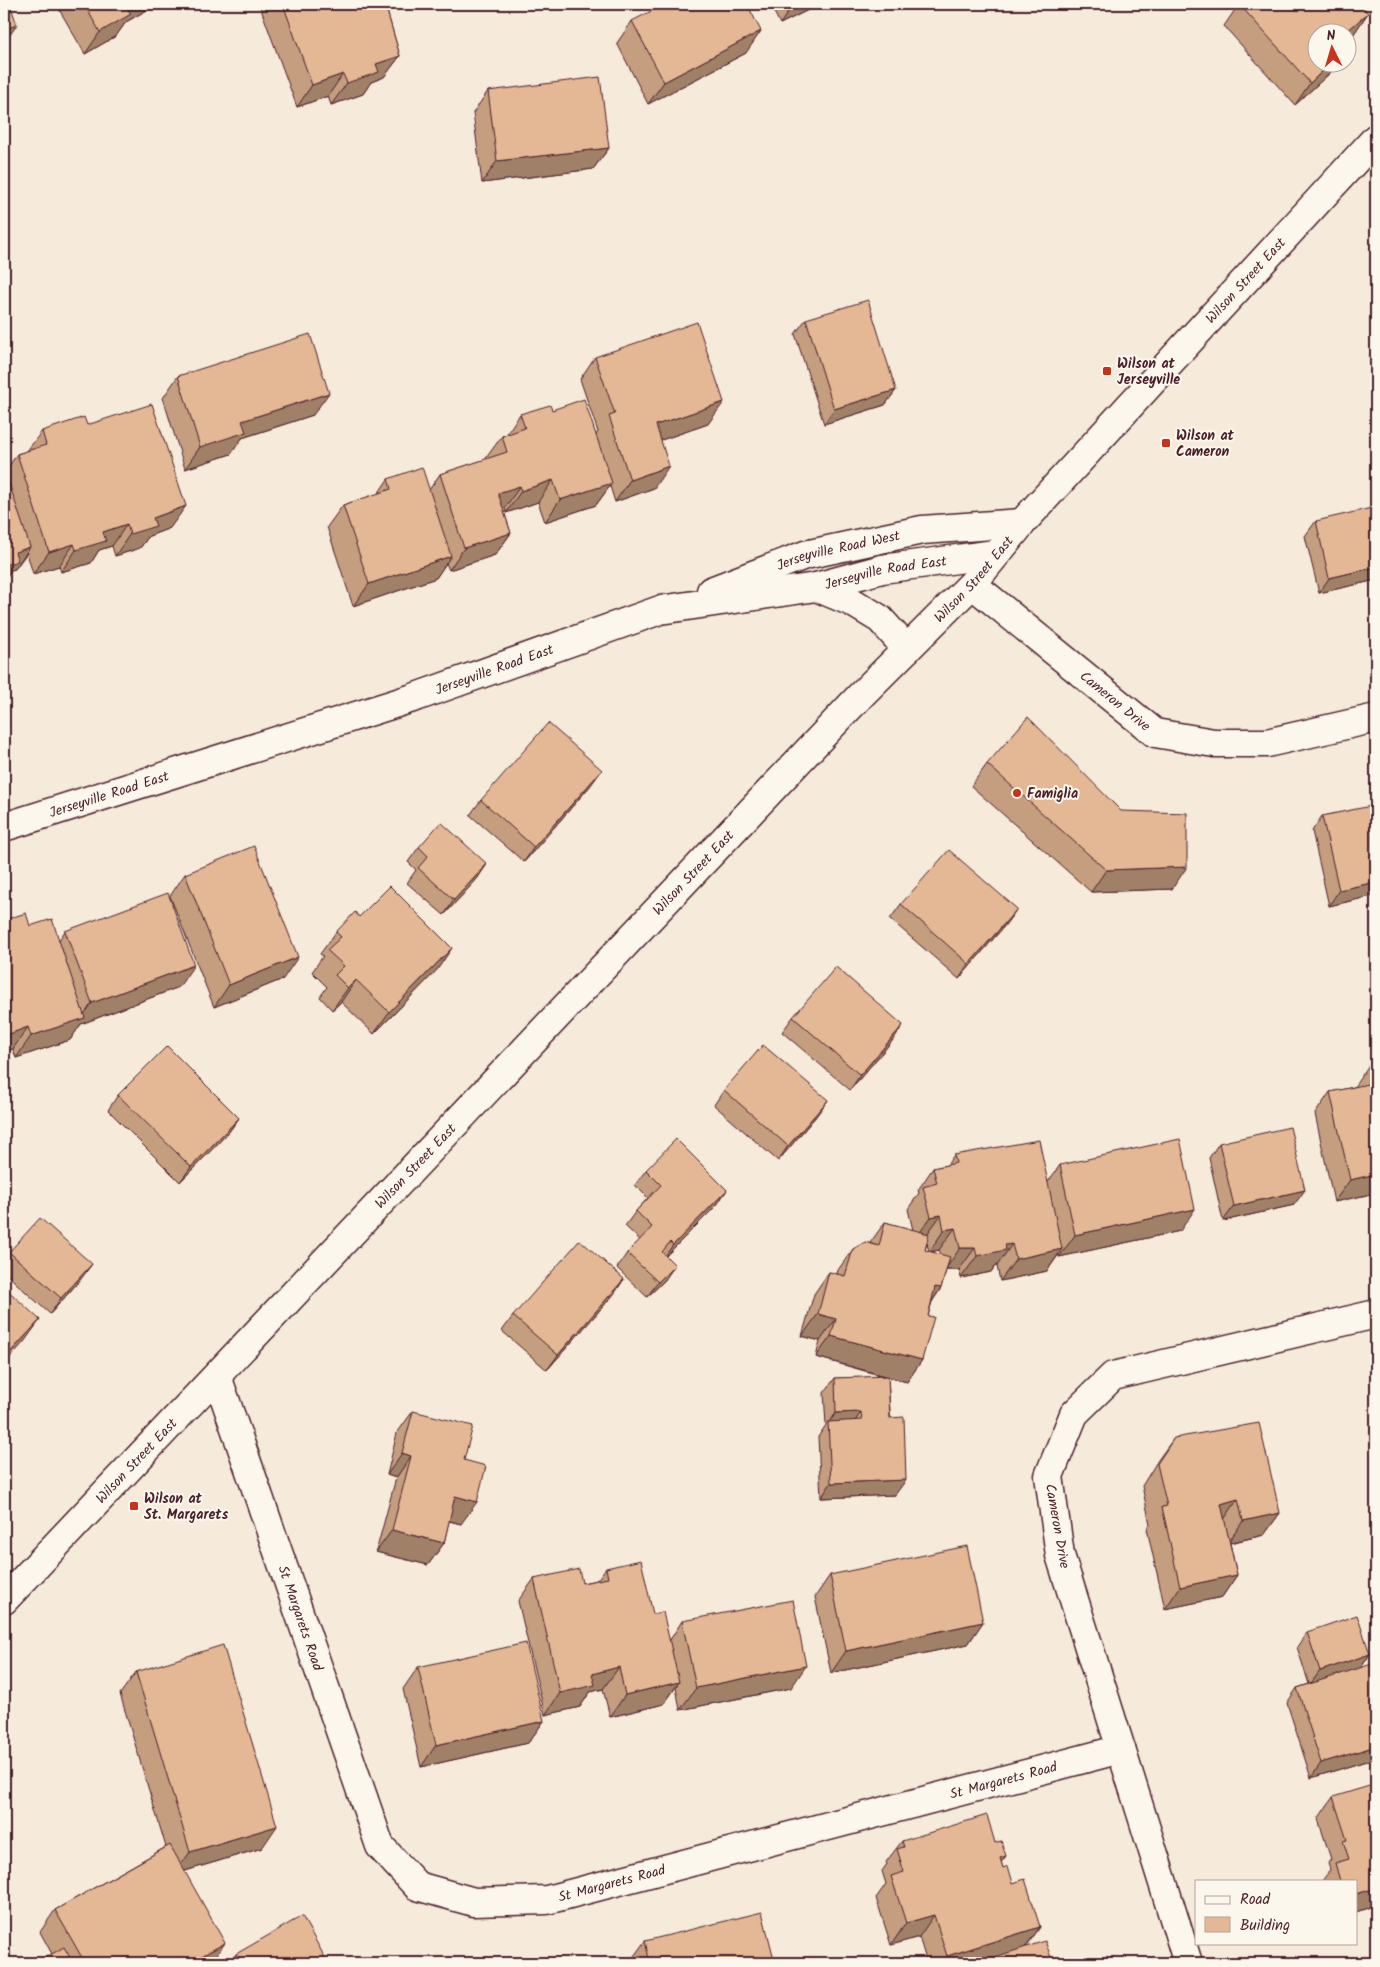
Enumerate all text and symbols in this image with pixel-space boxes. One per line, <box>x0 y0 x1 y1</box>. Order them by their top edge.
north arrow <box>1308 22 1358 72</box>
text: N <box>1326 25 1336 47</box>
street label: Wilson Street East <box>1200 232 1292 329</box>
place label: Wilson at Jerseyville <box>1117 353 1180 391</box>
marker: Wilson at Jerseyville <box>1101 365 1113 377</box>
place label: Wilson at Cameron <box>1176 425 1235 463</box>
marker: Wilson at Cameron <box>1160 437 1172 449</box>
street label: Jerseyville Road West <box>773 525 903 577</box>
street label: Wilson Street East <box>929 531 1020 628</box>
street label: Jerseyville Road East <box>822 550 949 596</box>
street label: Jerseyville Road East <box>432 639 557 701</box>
street label: Cameron Drive <box>1075 666 1156 738</box>
street label: Jerseyville Road East <box>47 765 172 824</box>
place label: Famiglia <box>1027 783 1078 805</box>
marker: Famiglia <box>1011 787 1023 799</box>
street label: Wilson Street East <box>648 825 740 921</box>
street label: Wilson Street East <box>370 1118 462 1214</box>
street label: Wilson Street East <box>91 1413 183 1509</box>
street label: Cameron Drive <box>1039 1482 1075 1571</box>
place label: Wilson at St. Margarets <box>144 1488 229 1526</box>
marker: Wilson at St. Margarets <box>128 1500 140 1512</box>
street label: St Margarets Road <box>272 1563 329 1675</box>
street label: St Margarets Road <box>948 1756 1061 1806</box>
street label: St Margarets Road <box>556 1859 669 1909</box>
legend <box>1195 1880 1358 1944</box>
text: Road <box>1240 1888 1271 1912</box>
text: Building <box>1240 1914 1290 1938</box>

